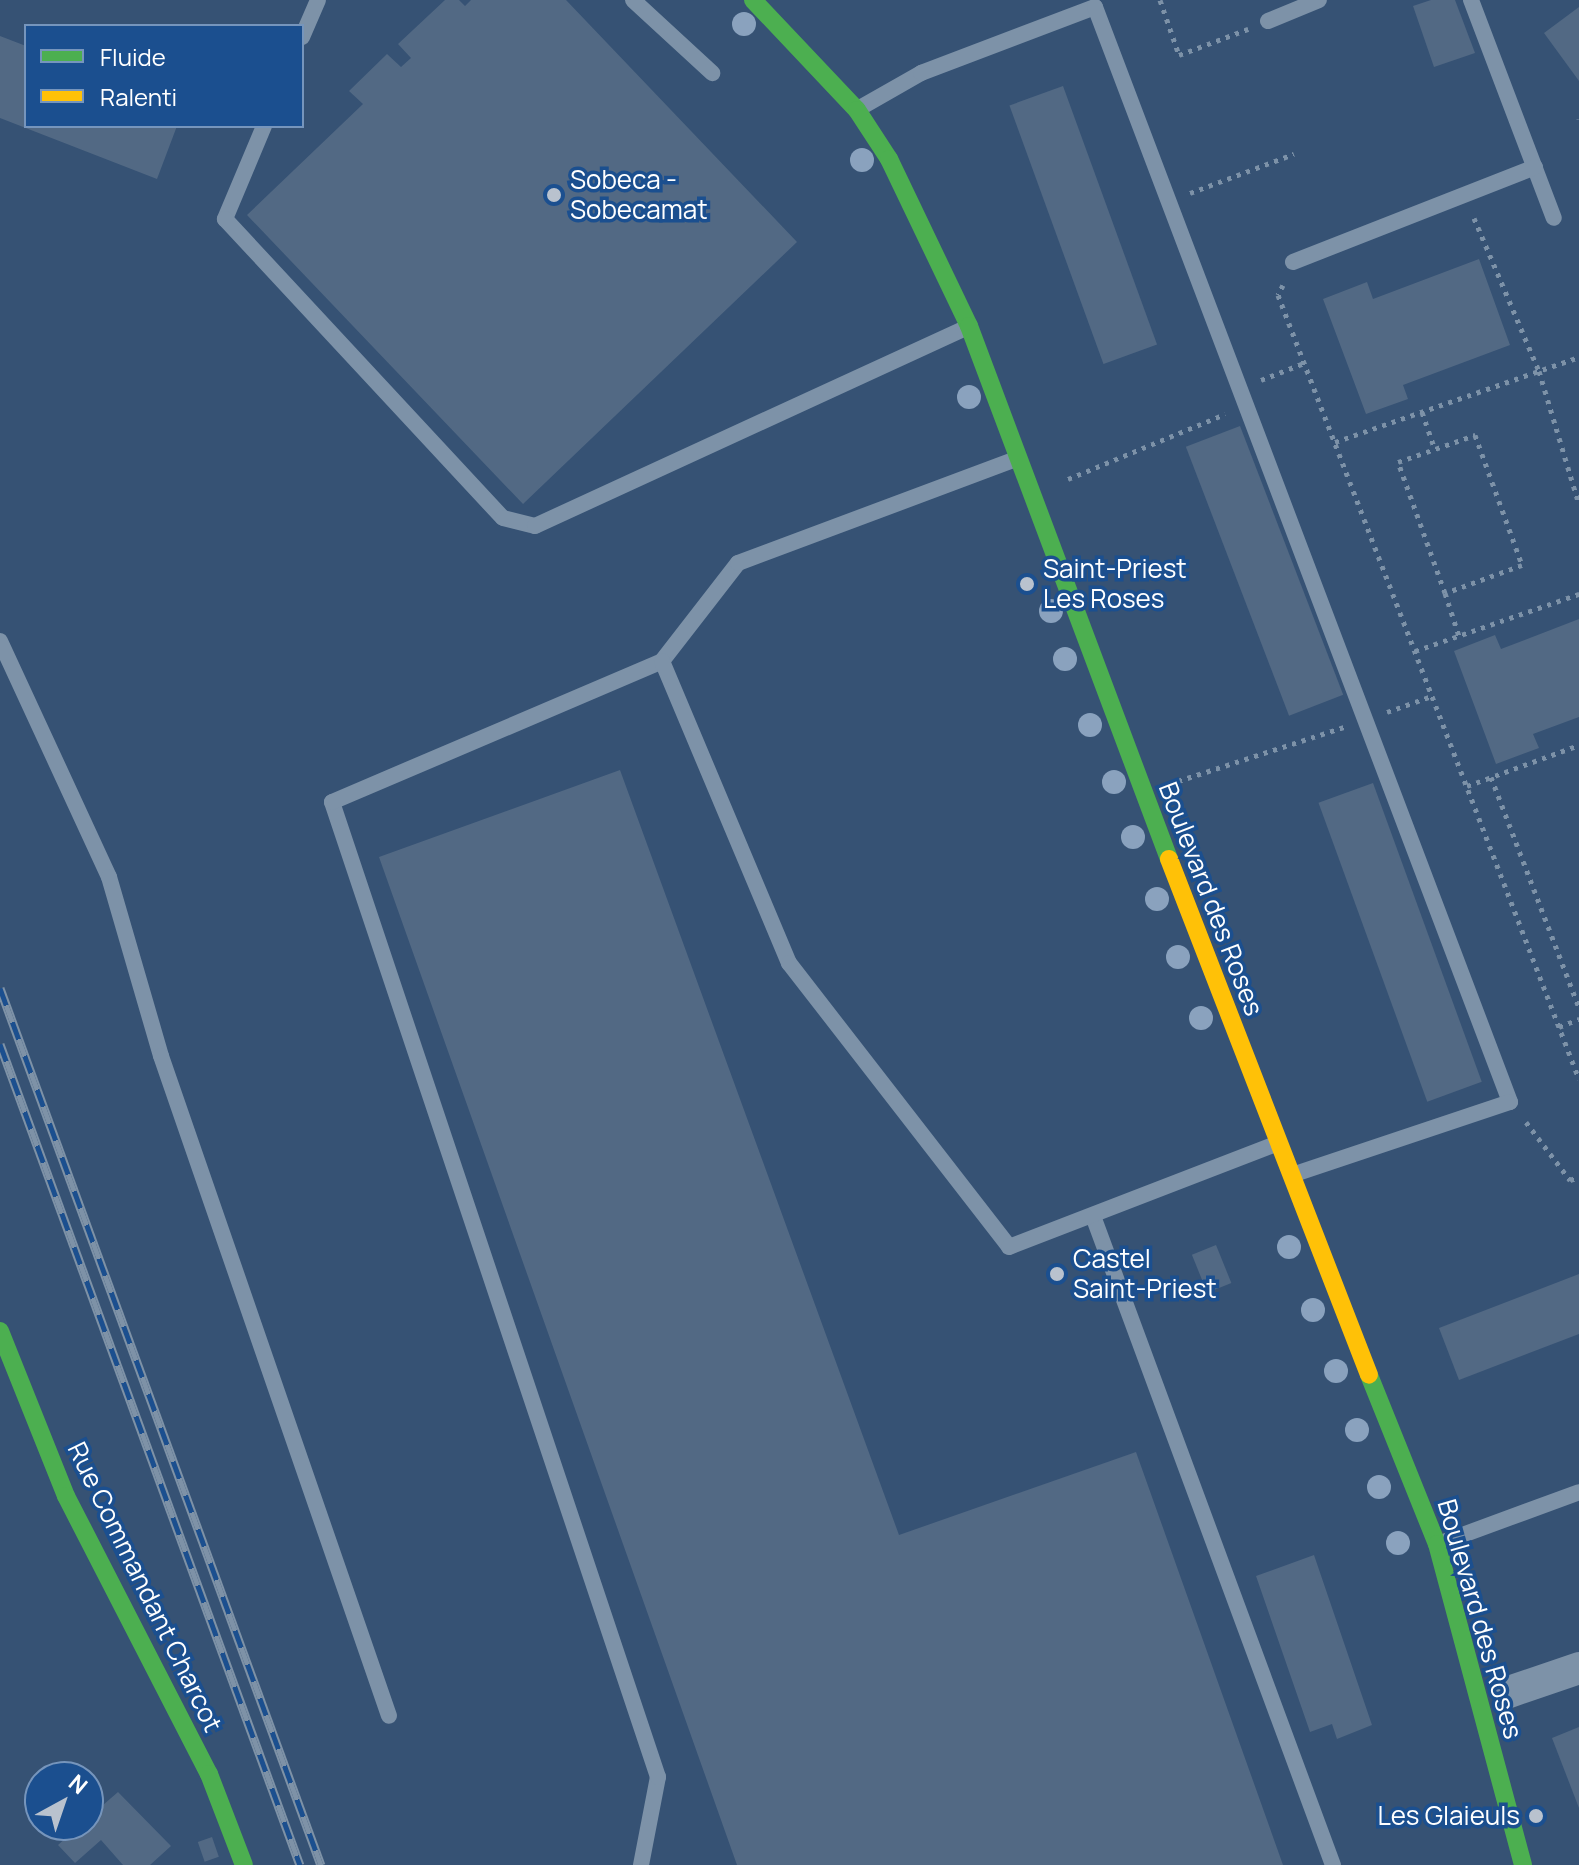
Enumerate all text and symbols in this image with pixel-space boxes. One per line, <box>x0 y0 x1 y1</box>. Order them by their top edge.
legend <box>24 24 304 128</box>
text: Fluide <box>100 40 166 73</box>
text: Ralenti <box>100 80 177 113</box>
place label: Sobeca - Sobecamat <box>570 164 708 226</box>
marker: Sobeca - Sobecamat <box>545 186 563 204</box>
place label: Saint-Priest Les Roses <box>1043 553 1187 614</box>
marker: Saint-Priest Les Roses <box>1018 575 1036 593</box>
street label: Boulevard des Roses <box>1152 778 1270 1020</box>
place label: Castel Saint-Priest <box>1073 1243 1217 1304</box>
marker: Castel Saint-Priest <box>1048 1265 1066 1283</box>
street label: Rue Commandant Charcot <box>61 1437 229 1737</box>
street label: Boulevard des Roses <box>1431 1496 1529 1742</box>
north arrow <box>24 1761 104 1841</box>
text: N <box>62 1768 94 1801</box>
place label: Les Glaieuls <box>1377 1800 1520 1832</box>
marker: Les Glaieuls <box>1527 1807 1545 1825</box>

